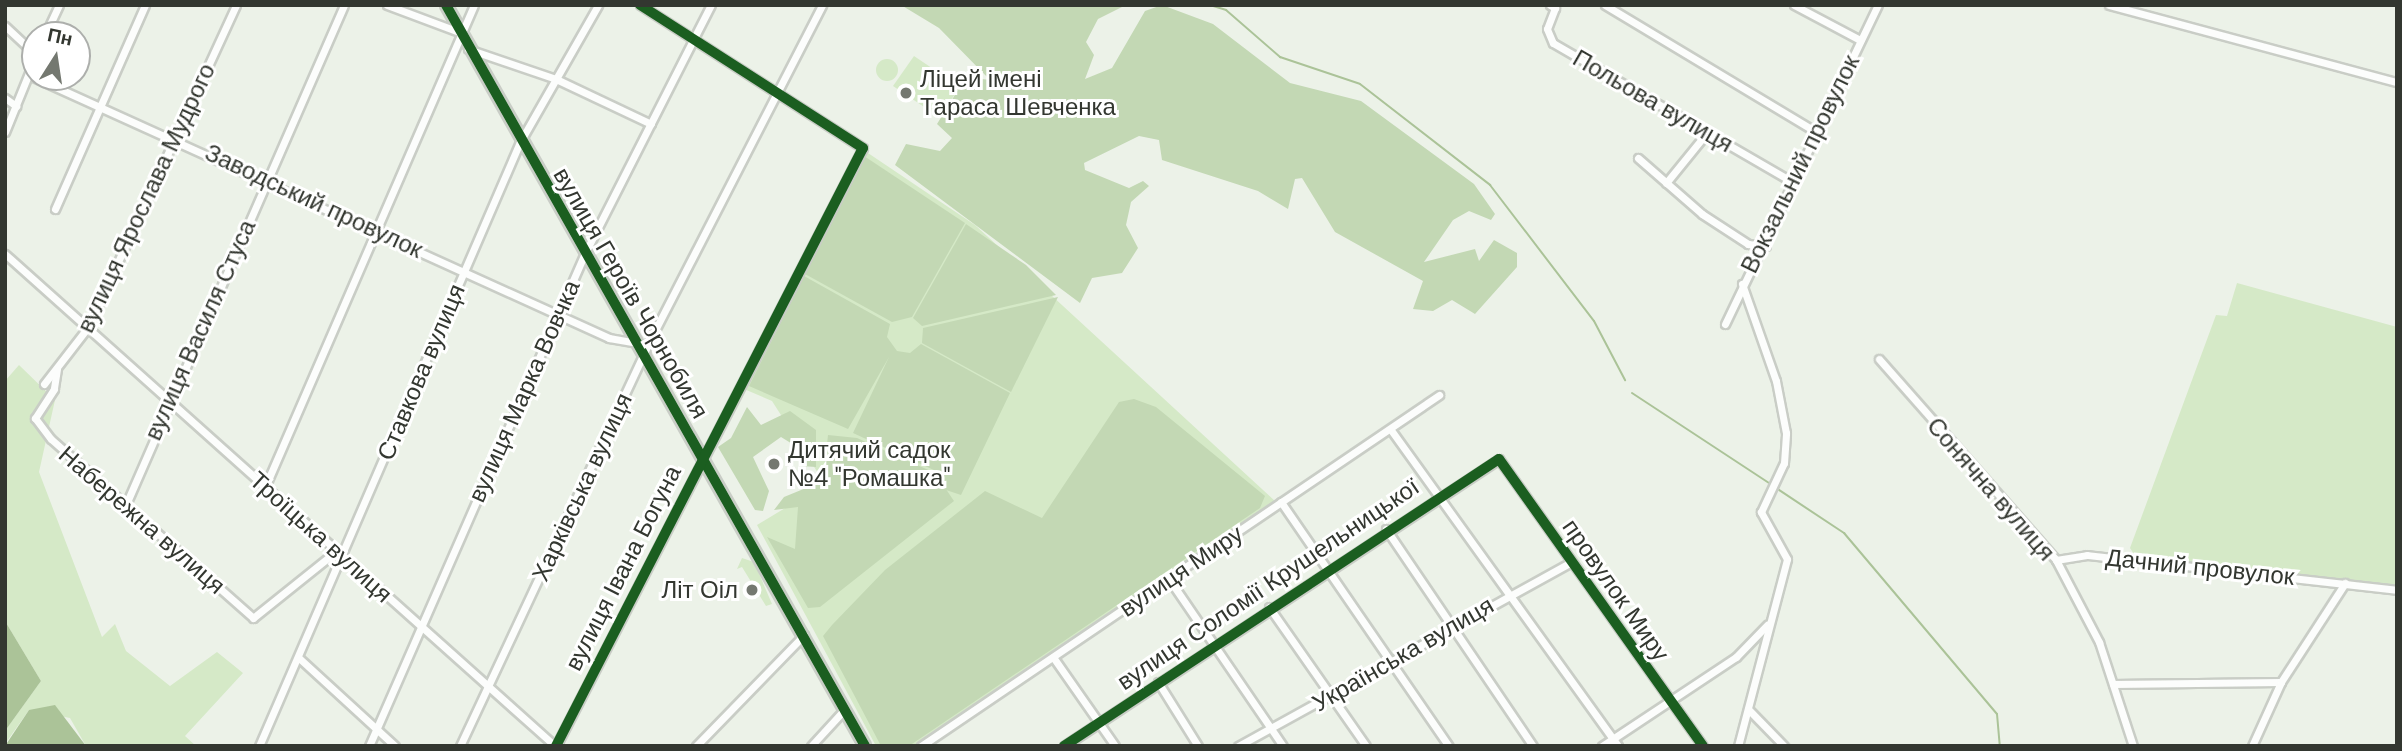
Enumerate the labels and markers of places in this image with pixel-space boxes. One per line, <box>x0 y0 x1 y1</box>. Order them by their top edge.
place label: Ліцей імені Тараса Шевченка <box>920 65 1116 121</box>
marker: Ліцей імені Тараса Шевченка <box>898 85 914 101</box>
place label: Дитячий садок №4 "Ромашка" <box>788 436 951 492</box>
marker: Дитячий садок №4 "Ромашка" <box>766 456 782 472</box>
place label: Літ Оіл <box>662 576 738 604</box>
marker: Літ Оіл <box>744 582 760 598</box>

